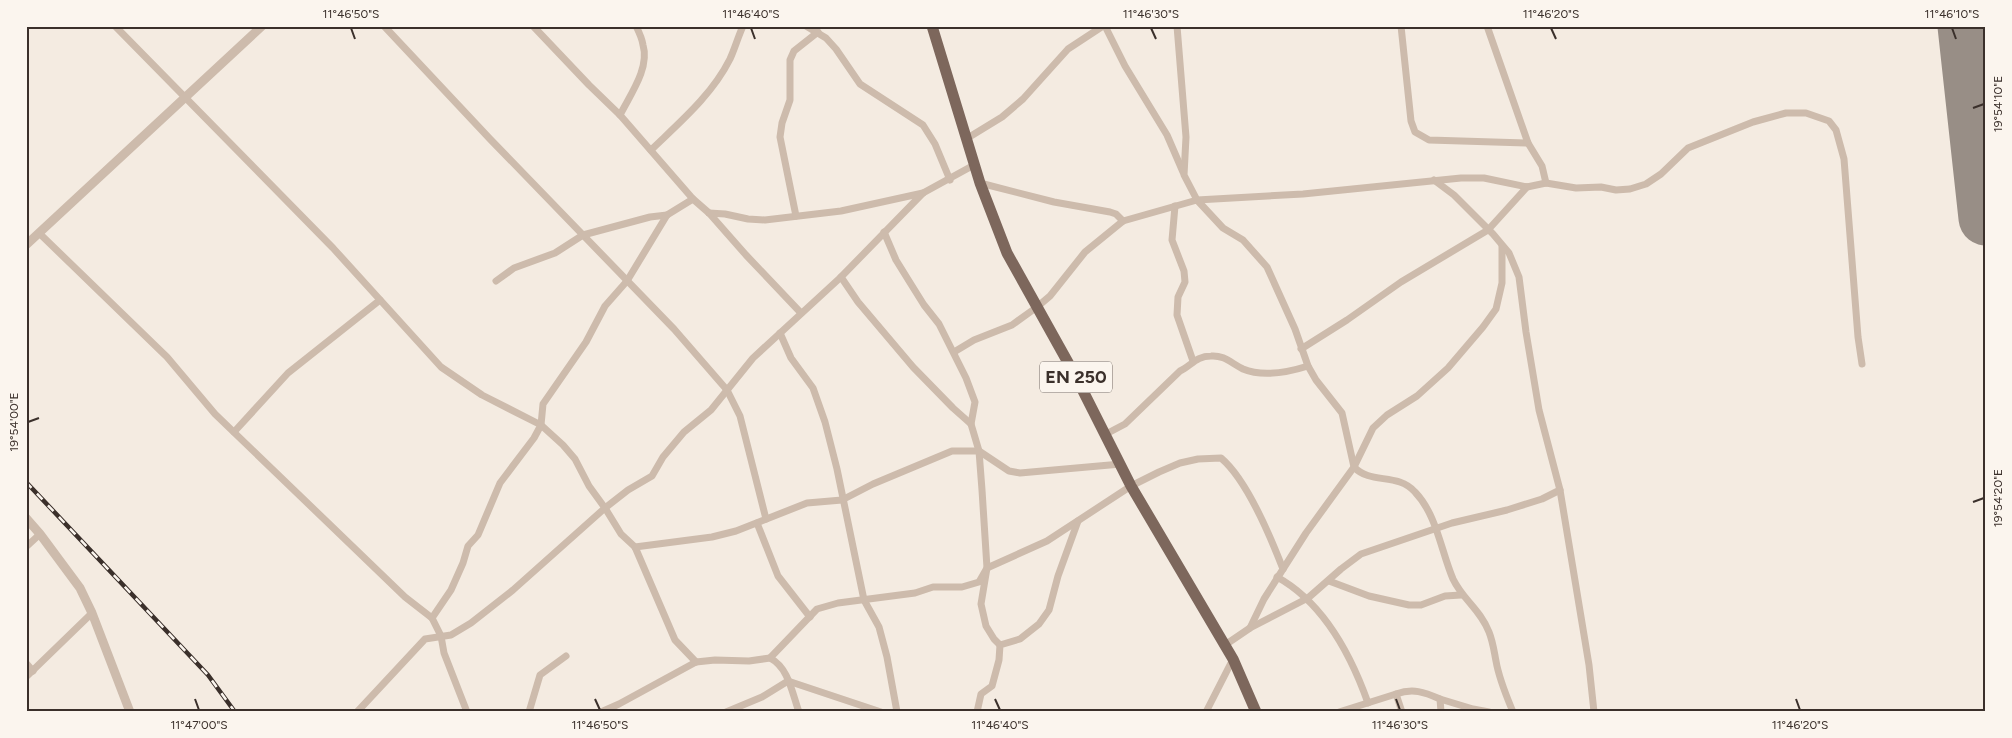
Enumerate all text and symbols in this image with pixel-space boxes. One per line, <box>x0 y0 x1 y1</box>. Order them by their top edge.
text: 11°46'50"S <box>323 7 379 21</box>
text: 11°46'40"S <box>722 7 780 21</box>
text: 11°46'30"S <box>1123 7 1179 21</box>
text: 11°46'20"S <box>1523 7 1579 21</box>
text: 11°46'10"S <box>1925 7 1979 21</box>
text: 19°54'10"E <box>1991 76 2005 132</box>
road number: EN 250 <box>1040 362 1112 392</box>
text: 19°54'00"E <box>7 392 21 452</box>
text: 19°54'20"E <box>1991 469 2005 527</box>
text: 11°47'00"S <box>170 718 228 732</box>
text: 11°46'50"S <box>572 718 628 732</box>
text: 11°46'40"S <box>971 718 1029 732</box>
text: 11°46'30"S <box>1372 718 1428 732</box>
text: 11°46'20"S <box>1772 718 1828 732</box>

